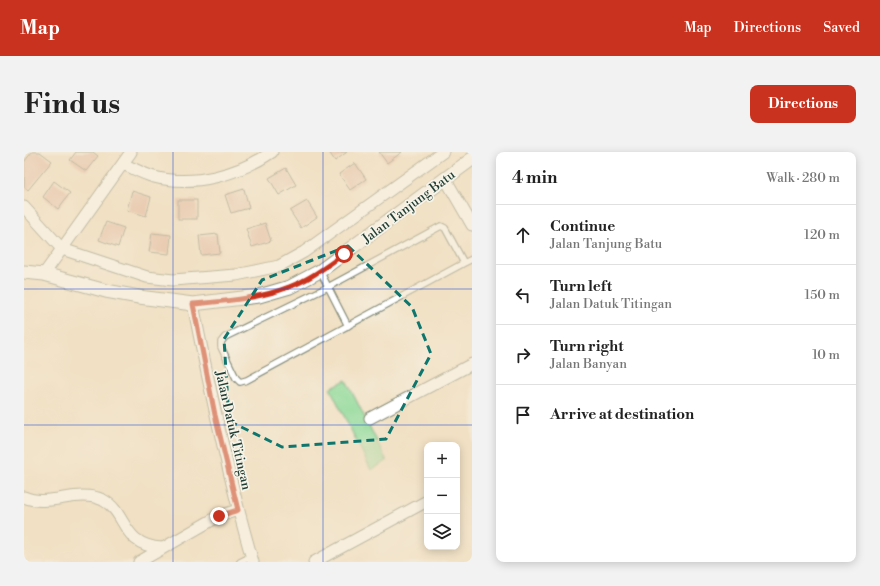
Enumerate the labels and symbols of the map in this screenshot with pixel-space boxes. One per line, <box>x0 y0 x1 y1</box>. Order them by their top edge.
street label: Jalan Tanjung Batu <box>358 166 459 248</box>
route start <box>335 245 353 263</box>
street label: Jalan Datuk Titingan <box>211 368 255 492</box>
route end <box>210 507 228 525</box>

